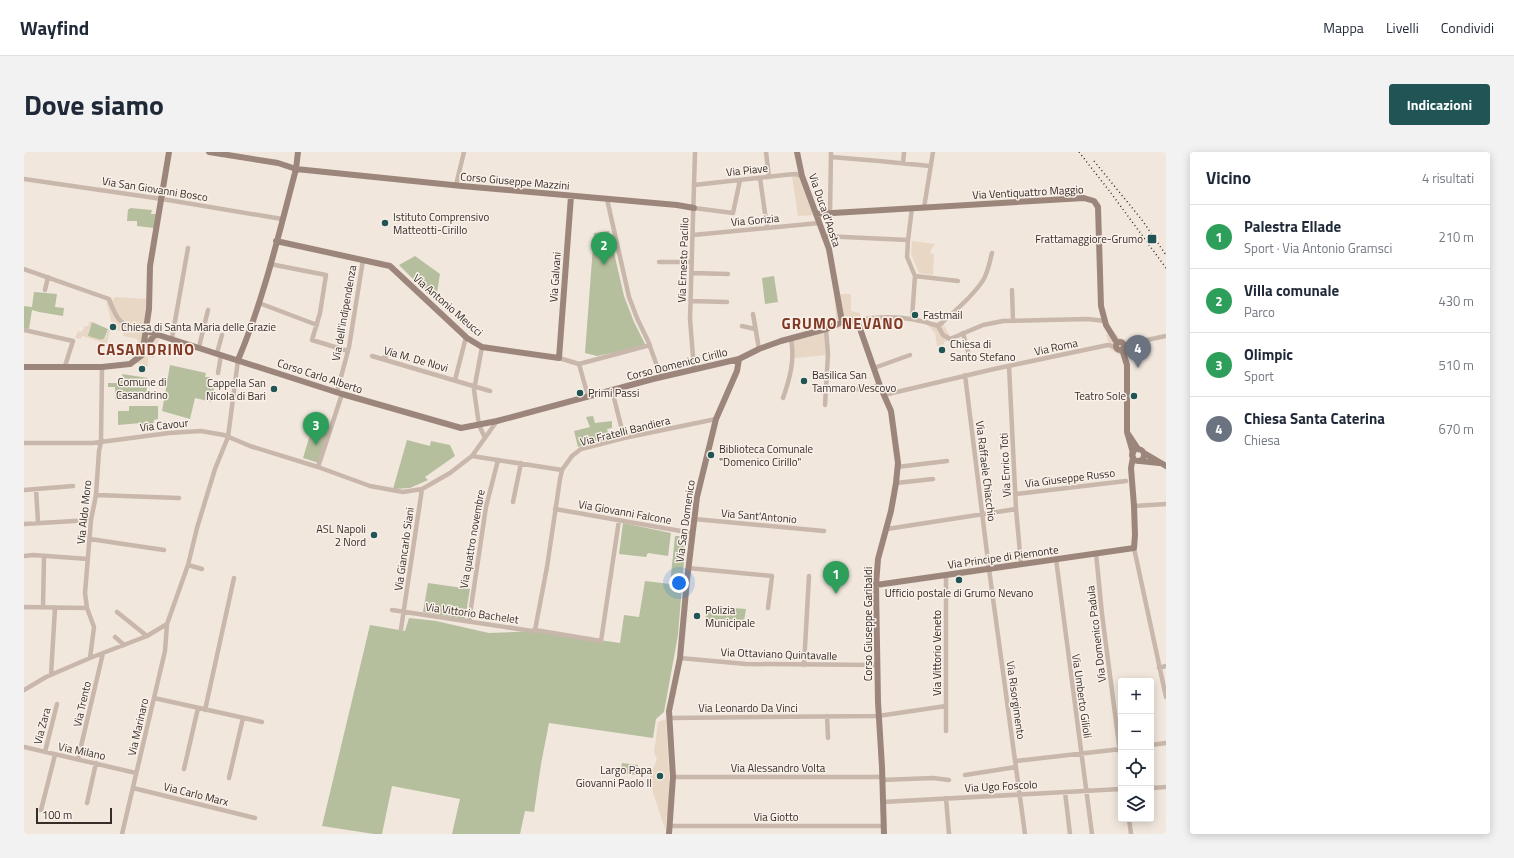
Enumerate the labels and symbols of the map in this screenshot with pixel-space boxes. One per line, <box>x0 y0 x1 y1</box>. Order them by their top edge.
street label: Via Piave <box>725 160 769 180</box>
street label: Corso Giuseppe Mazzini <box>460 168 570 194</box>
street label: Via Duca d'Aosta <box>805 171 845 249</box>
street label: Via San Giovanni Bosco <box>101 173 209 205</box>
street label: Via Ventiquattro Maggio <box>972 181 1084 203</box>
place label: Istituto Comprensivo Matteotti-Cirillo <box>393 209 489 238</box>
street label: Via Gorizia <box>730 210 780 230</box>
street label: Via Ernesto Pacilio <box>674 217 692 303</box>
marker: Istituto Comprensivo Matteotti-Cirillo <box>380 218 390 228</box>
place label: Frattamaggiore-Grumo <box>1035 231 1143 247</box>
pin: 2 <box>591 232 617 265</box>
marker: Frattamaggiore-Grumo <box>1146 233 1158 245</box>
street label: Via Galvani <box>545 251 565 303</box>
street label: Via dell'indipendenza <box>328 263 360 362</box>
street label: Via Antonio Meucci <box>410 270 486 340</box>
place label: Fastmail <box>923 307 963 323</box>
marker: Fastmail <box>910 310 920 320</box>
district label: GRUMO NEVANO <box>782 312 904 335</box>
place label: Chiesa di Santa Maria delle Grazie <box>121 319 277 335</box>
marker: Chiesa di Santa Maria delle Grazie <box>108 322 118 332</box>
street label: Via Roma <box>1033 335 1080 359</box>
pin: 4 <box>1125 335 1151 368</box>
place label: Chiesa di Santo Stefano <box>950 336 1016 365</box>
district label: CASANDRINO <box>97 338 195 361</box>
street label: Via M. De Novi <box>382 342 450 376</box>
street label: Corso Domenico Cirillo <box>625 344 729 384</box>
marker: Chiesa di Santo Stefano <box>937 345 947 355</box>
street label: Corso Carlo Alberto <box>275 355 365 397</box>
marker: Comune di Casandrino <box>137 364 147 374</box>
place label: Basilica San Tammaro Vescovo <box>812 367 896 396</box>
place label: Comune di Casandrino <box>116 374 168 403</box>
place label: Cappella San Nicola di Bari <box>206 375 266 404</box>
marker: Basilica San Tammaro Vescovo <box>799 376 809 386</box>
marker: Cappella San Nicola di Bari <box>269 384 279 394</box>
place label: Primi Passi <box>588 385 639 401</box>
marker: Primi Passi <box>575 388 585 398</box>
place label: Teatro Sole <box>1074 388 1126 404</box>
marker: Teatro Sole <box>1129 391 1139 401</box>
pin: 3 <box>303 412 329 445</box>
street label: Via Fratelli Bandiera <box>578 412 672 450</box>
street label: Via Cavour <box>139 414 189 436</box>
street label: Via Raffaele Chiacchio <box>972 420 1000 522</box>
street label: Via Enrico Toti <box>995 432 1015 498</box>
place label: Biblioteca Comunale "Domenico Cirillo" <box>719 441 814 470</box>
marker: Biblioteca Comunale "Domenico Cirillo" <box>706 450 716 460</box>
street label: Via Giuseppe Russo <box>1024 465 1116 491</box>
street label: Via Aldo Moro <box>73 479 95 545</box>
street label: Via San Domenico <box>671 479 699 563</box>
street label: Via quattro novembre <box>455 488 489 590</box>
street label: Via Giovanni Falcone <box>577 496 673 528</box>
street label: Via Sant'Antonio <box>720 505 798 527</box>
street label: Via Giancarlo Siani <box>390 506 418 592</box>
place label: ASL Napoli 2 Nord <box>316 521 366 550</box>
marker: ASL Napoli 2 Nord <box>369 530 379 540</box>
street label: Via Principe di Piemonte <box>947 541 1060 573</box>
pin: 1 <box>823 561 849 594</box>
street label: Corso Giuseppe Garibaldi <box>860 567 876 681</box>
your location <box>669 573 689 593</box>
marker: Ufficio postale di Grumo Nevano <box>954 575 964 585</box>
street label: Via Domenico Padula <box>1082 584 1110 683</box>
place label: Ufficio postale di Grumo Nevano <box>885 585 1033 601</box>
street label: Via Vittorio Bachelet <box>424 599 520 627</box>
place label: Polizia Municipale <box>705 602 755 631</box>
street label: Via Vittorio Veneto <box>929 610 945 696</box>
marker: Polizia Municipale <box>692 611 702 621</box>
street label: Via Ottaviano Quintavalle <box>720 644 838 664</box>
street label: Via Umberto Gilioli <box>1068 653 1096 739</box>
street label: Via Risorgimento <box>1003 660 1029 740</box>
street label: Via Trento <box>69 679 95 728</box>
street label: Via Marinaro <box>124 696 152 757</box>
street label: Via Leonardo Da Vinci <box>698 700 798 716</box>
street label: Via Zara <box>29 705 55 746</box>
street label: Via Milano <box>57 738 107 764</box>
street label: Via Alessandro Volta <box>731 760 826 776</box>
place label: Largo Papa Giovanni Paolo II <box>576 762 652 791</box>
marker: Largo Papa Giovanni Paolo II <box>655 771 665 781</box>
street label: Via Ugo Foscolo <box>964 776 1038 796</box>
street label: Via Carlo Marx <box>162 778 230 810</box>
scale bar <box>36 806 112 825</box>
street label: Via Giotto <box>753 809 799 825</box>

